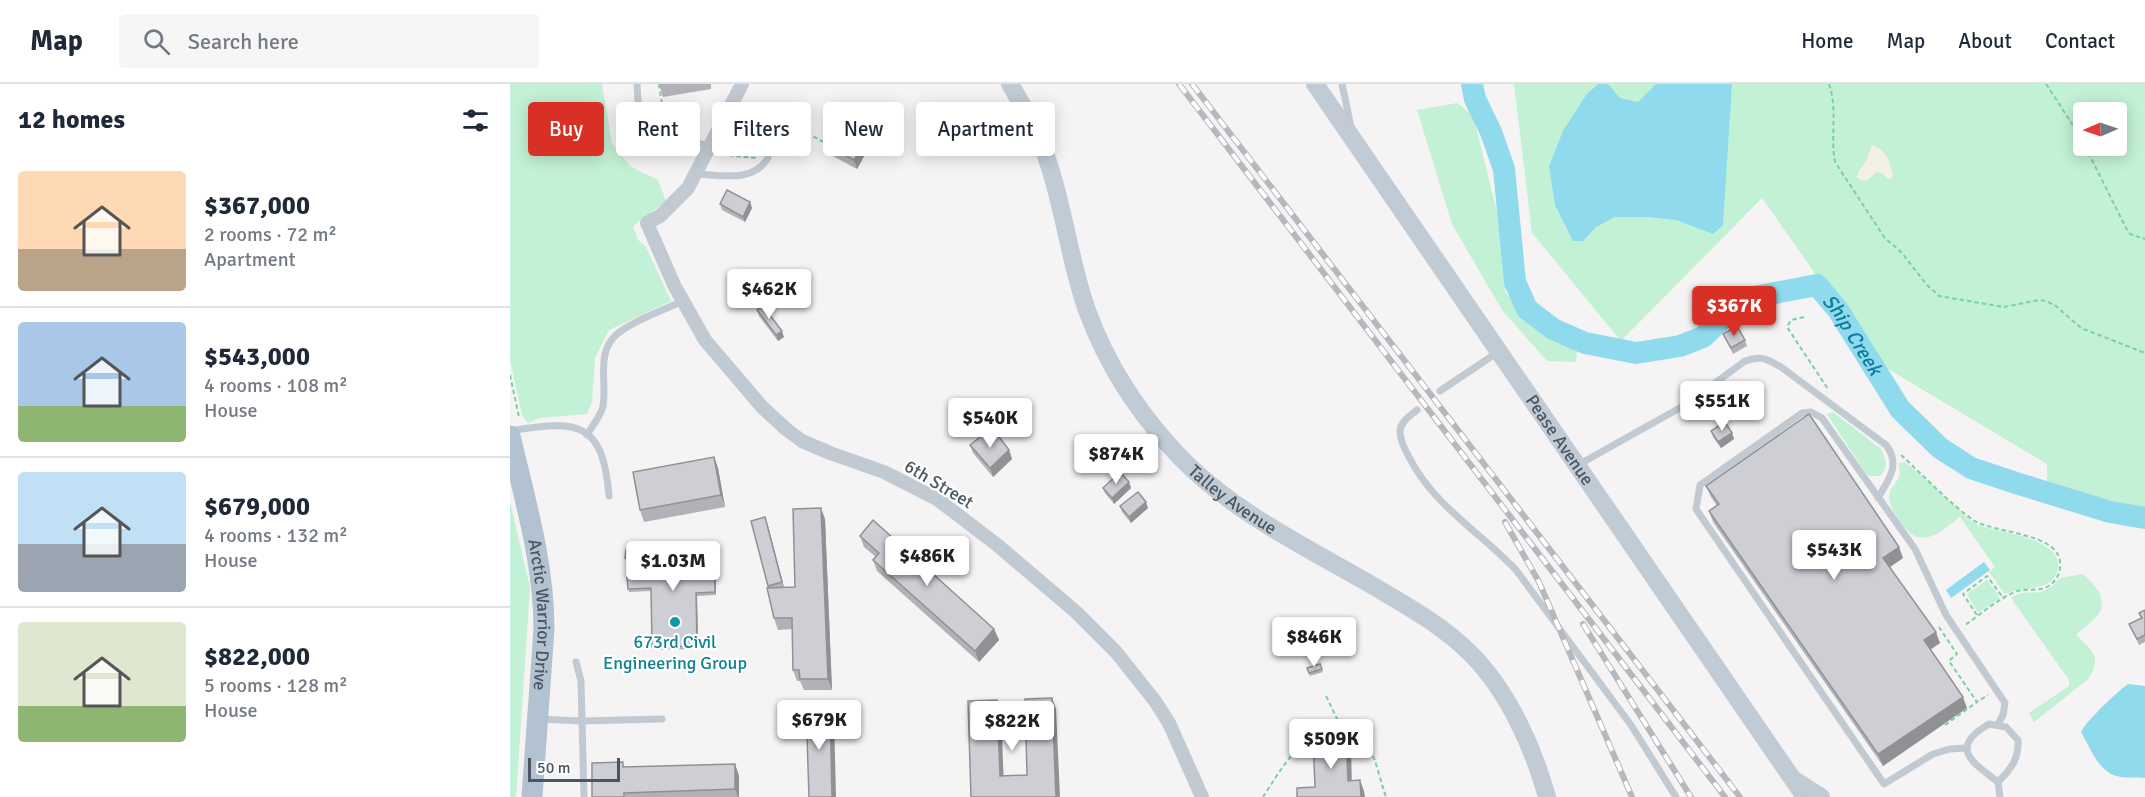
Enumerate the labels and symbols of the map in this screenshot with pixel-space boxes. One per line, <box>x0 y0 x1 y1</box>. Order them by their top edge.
north arrow <box>2073 102 2127 156</box>
pin: $462K <box>727 269 811 320</box>
pin: $367K <box>1692 286 1776 337</box>
water label: Ship Creek <box>1817 289 1889 381</box>
pin: $551K <box>1680 381 1764 432</box>
street label: Pease Avenue <box>1521 390 1599 490</box>
pin: $540K <box>948 398 1032 449</box>
pin: $874K <box>1074 434 1158 485</box>
street label: 6th Street <box>900 455 978 513</box>
street label: Talley Avenue <box>1184 460 1281 539</box>
pin: $543K <box>1792 530 1876 581</box>
pin: $486K <box>885 536 969 587</box>
street label: Arctic Warrior Drive <box>523 537 555 691</box>
pin: $1.03M <box>624 541 722 592</box>
marker: 673rd Civil Engineering Group <box>668 615 682 629</box>
pin: $846K <box>1272 617 1356 668</box>
place label: 673rd Civil Engineering Group <box>603 631 747 674</box>
pin: $679K <box>777 700 861 751</box>
pin: $822K <box>970 701 1054 752</box>
pin: $509K <box>1289 719 1373 770</box>
scale bar <box>528 755 620 782</box>

